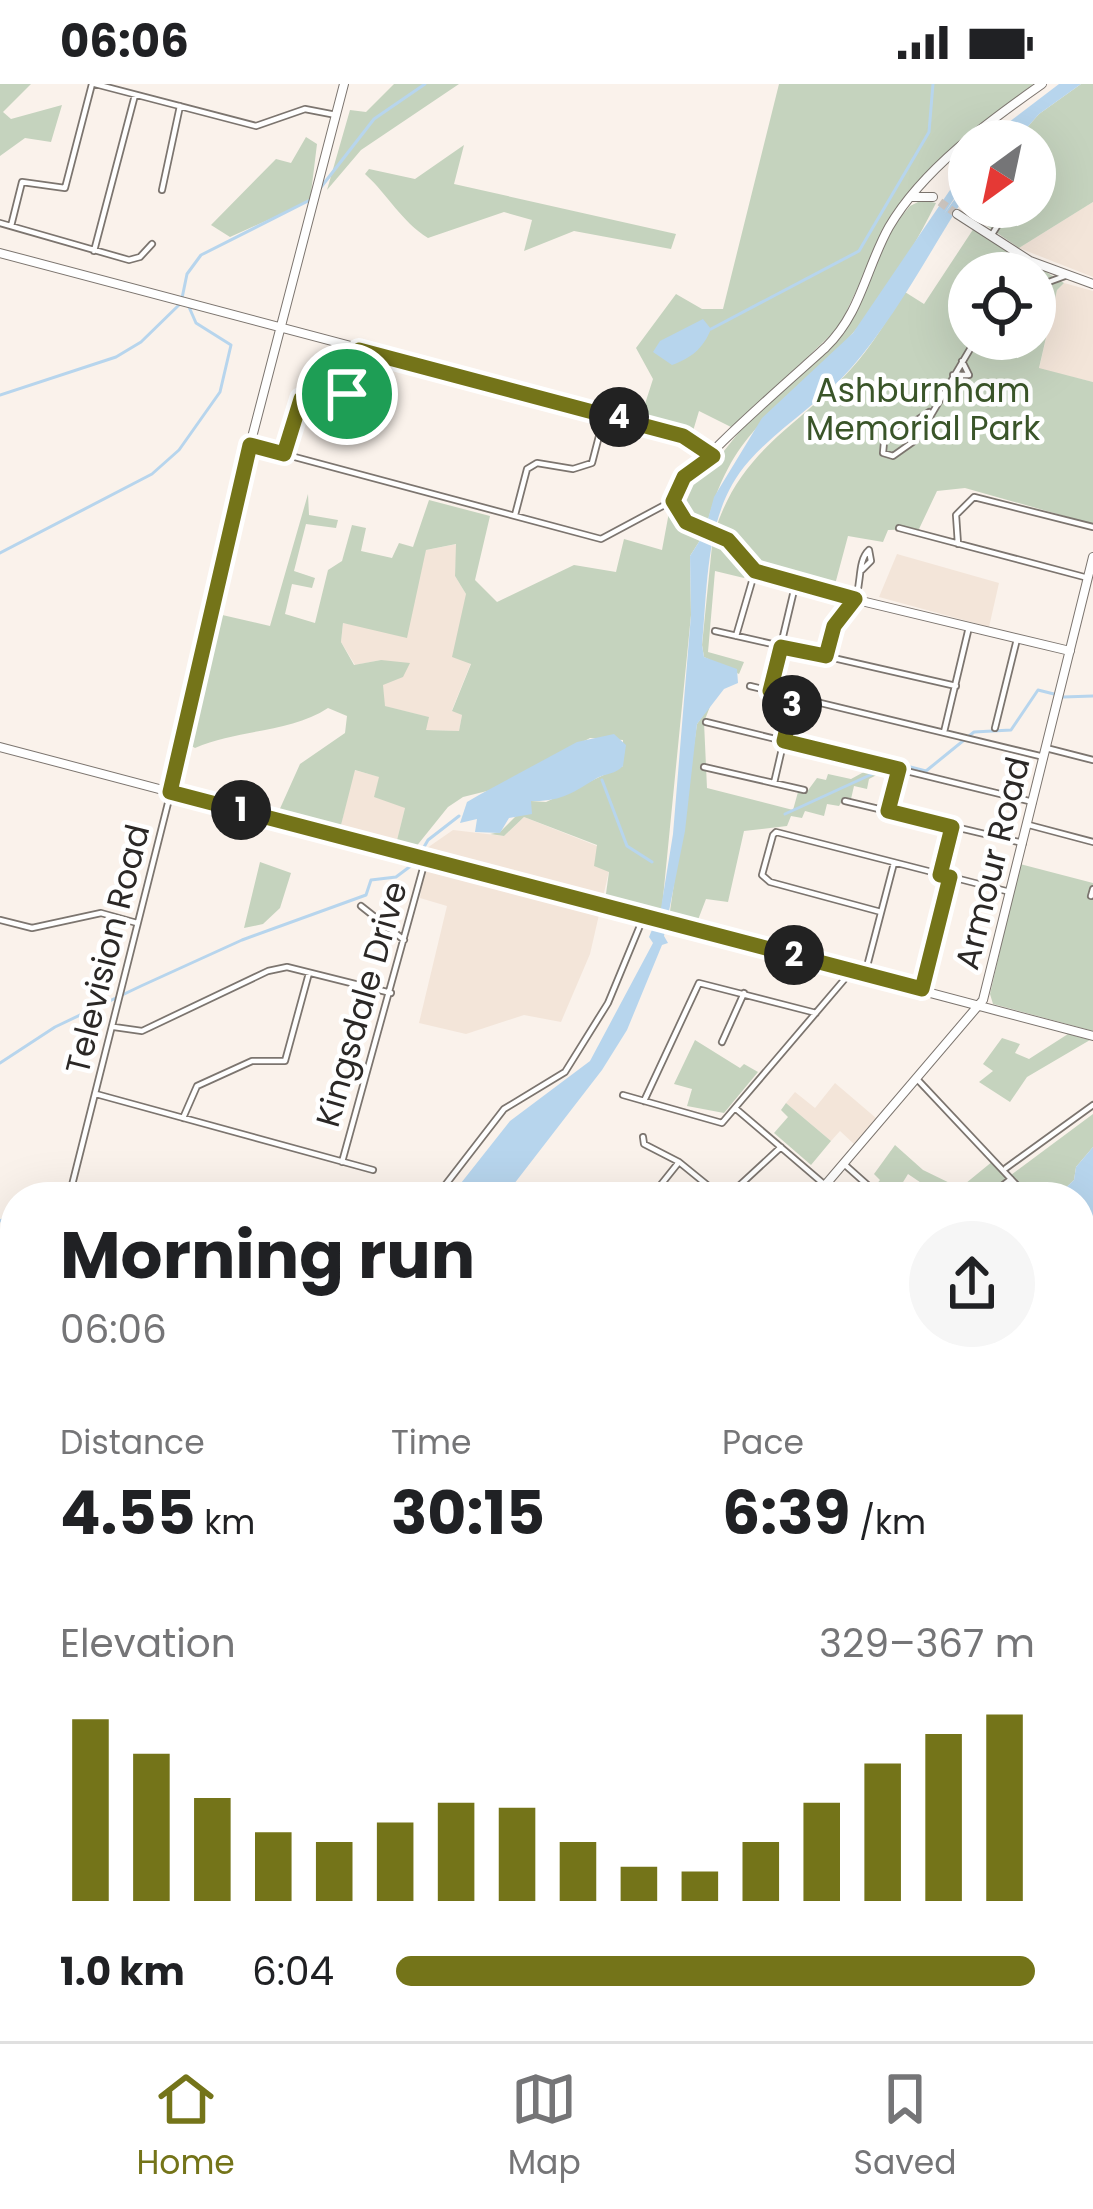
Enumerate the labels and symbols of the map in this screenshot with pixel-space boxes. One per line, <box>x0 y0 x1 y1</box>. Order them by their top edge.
north arrow <box>948 120 1056 228</box>
pin <box>296 343 398 445</box>
park label: Ashburnham Memorial Park <box>806 367 1040 452</box>
pin: 4 <box>589 387 649 447</box>
pin: 3 <box>762 675 822 735</box>
street label: Armour Road <box>943 752 1042 974</box>
pin: 1 <box>211 780 271 840</box>
street label: Television Road <box>54 819 161 1079</box>
street label: Kingsdale Drive <box>304 876 419 1132</box>
pin: 2 <box>764 925 824 985</box>

